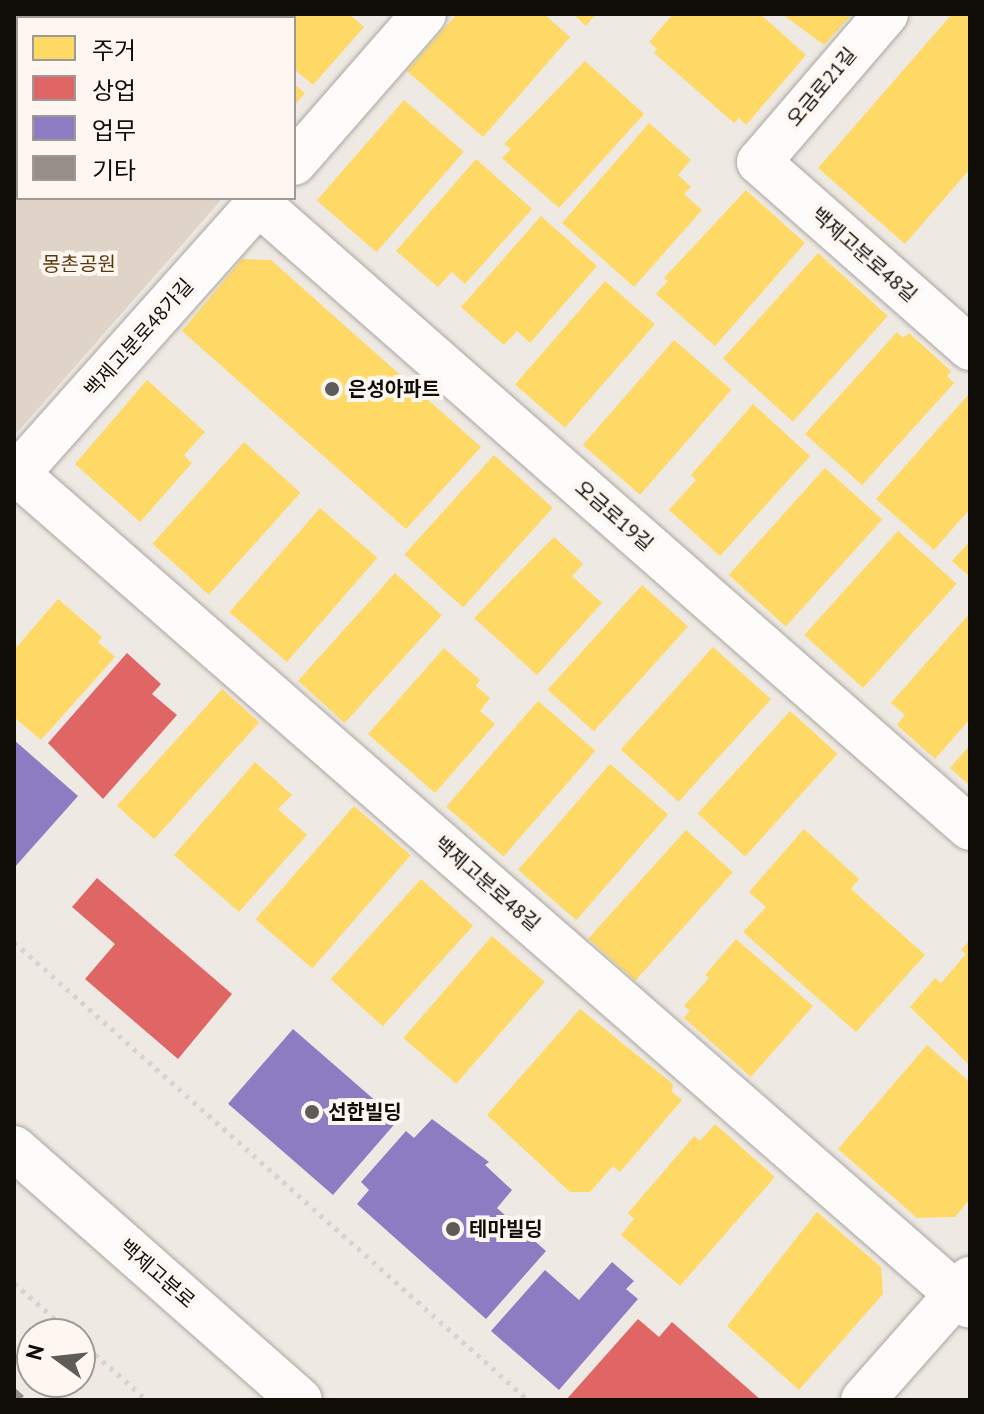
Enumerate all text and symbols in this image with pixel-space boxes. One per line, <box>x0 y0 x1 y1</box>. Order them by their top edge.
legend <box>16 16 296 200</box>
text: 주거 <box>92 35 136 66</box>
street label: 오금로21길 <box>782 43 862 131</box>
text: 상업 <box>92 75 136 106</box>
text: 업무 <box>92 115 136 146</box>
text: 기타 <box>92 155 136 186</box>
street label: 백제고분로48길 <box>806 203 922 307</box>
park label: 몽촌공원 <box>42 252 116 276</box>
street label: 백제고분로48가길 <box>80 274 198 402</box>
place label: 은성아파트 <box>348 377 440 401</box>
marker: 은성아파트 <box>323 380 341 398</box>
street label: 오금로19길 <box>570 476 658 556</box>
street label: 백제고분로48길 <box>429 832 545 936</box>
place label: 선한빌딩 <box>328 1100 402 1124</box>
marker: 선한빌딩 <box>303 1103 321 1121</box>
place label: 테마빌딩 <box>469 1217 543 1241</box>
marker: 테마빌딩 <box>444 1220 462 1238</box>
street label: 백제고분로 <box>114 1235 200 1313</box>
north arrow <box>16 1318 96 1398</box>
text: N <box>19 1342 50 1363</box>

